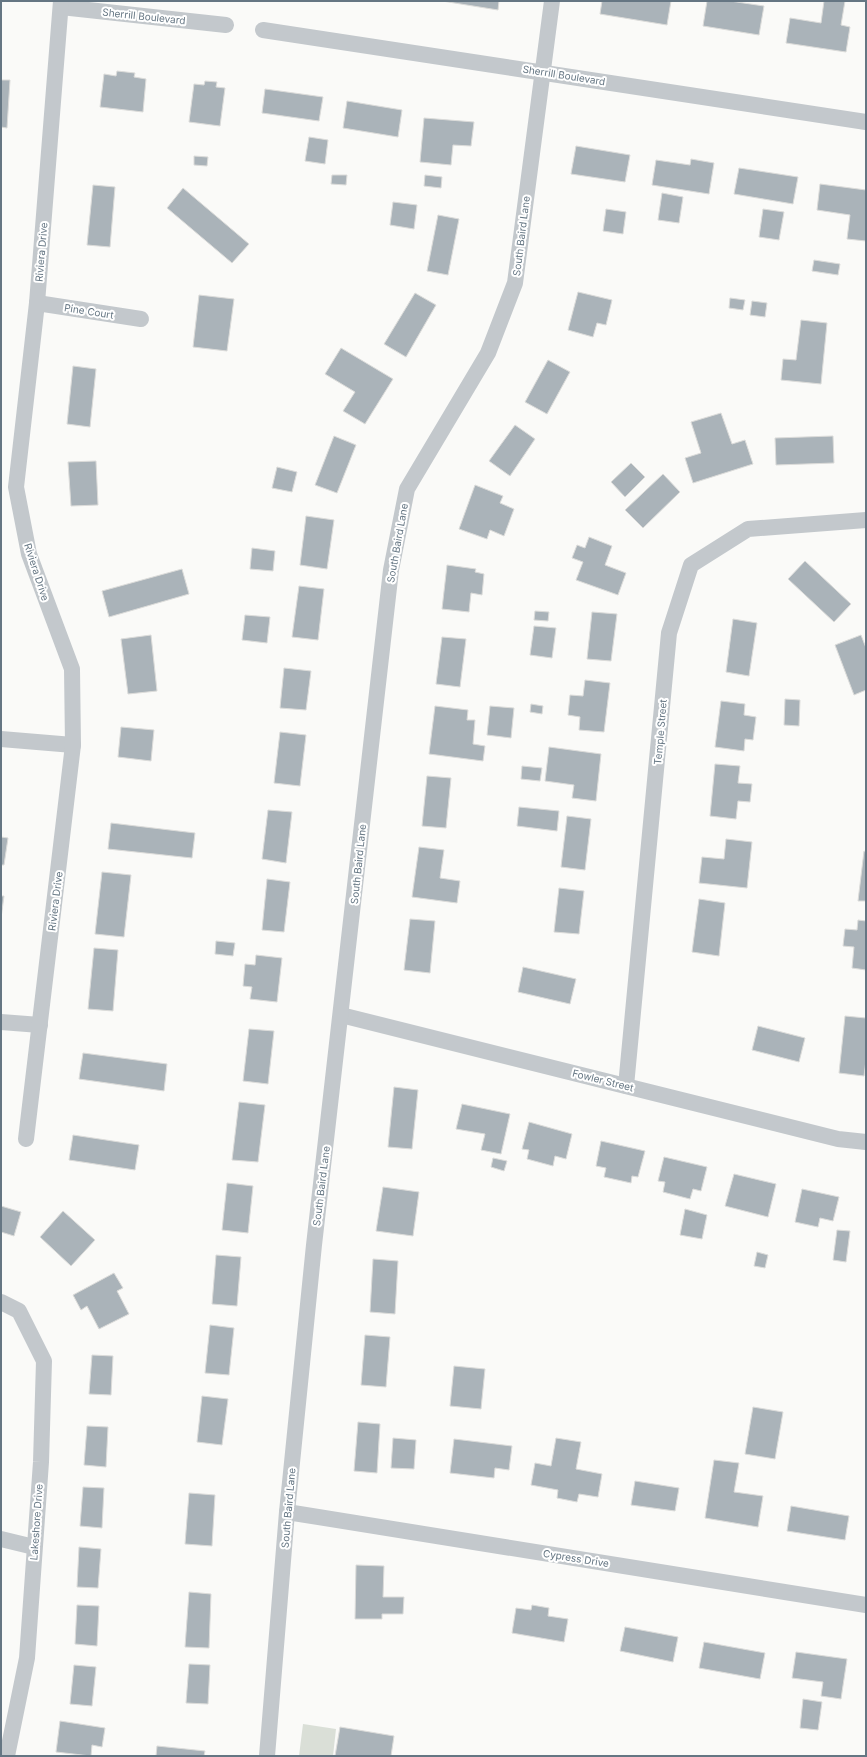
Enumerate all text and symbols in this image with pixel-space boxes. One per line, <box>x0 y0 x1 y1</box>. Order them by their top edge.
street label: Sherrill Boulevard <box>102 6 186 26</box>
street label: Sherrill Boulevard <box>522 63 606 87</box>
street label: South Baird Lane <box>510 195 532 277</box>
street label: Riviera Drive <box>32 222 50 282</box>
street label: Pine Court <box>63 301 115 321</box>
street label: South Baird Lane <box>384 502 410 584</box>
street label: Riviera Drive <box>22 542 52 602</box>
street label: Temple Street <box>651 698 669 765</box>
street label: South Baird Lane <box>348 823 368 905</box>
street label: Riviera Drive <box>45 870 65 931</box>
street label: Fowler Street <box>571 1067 636 1094</box>
street label: South Baird Lane <box>310 1145 332 1227</box>
street label: South Baird Lane <box>279 1467 297 1549</box>
street label: Lakeshore Drive <box>27 1483 45 1561</box>
street label: Cypress Drive <box>542 1547 610 1569</box>

